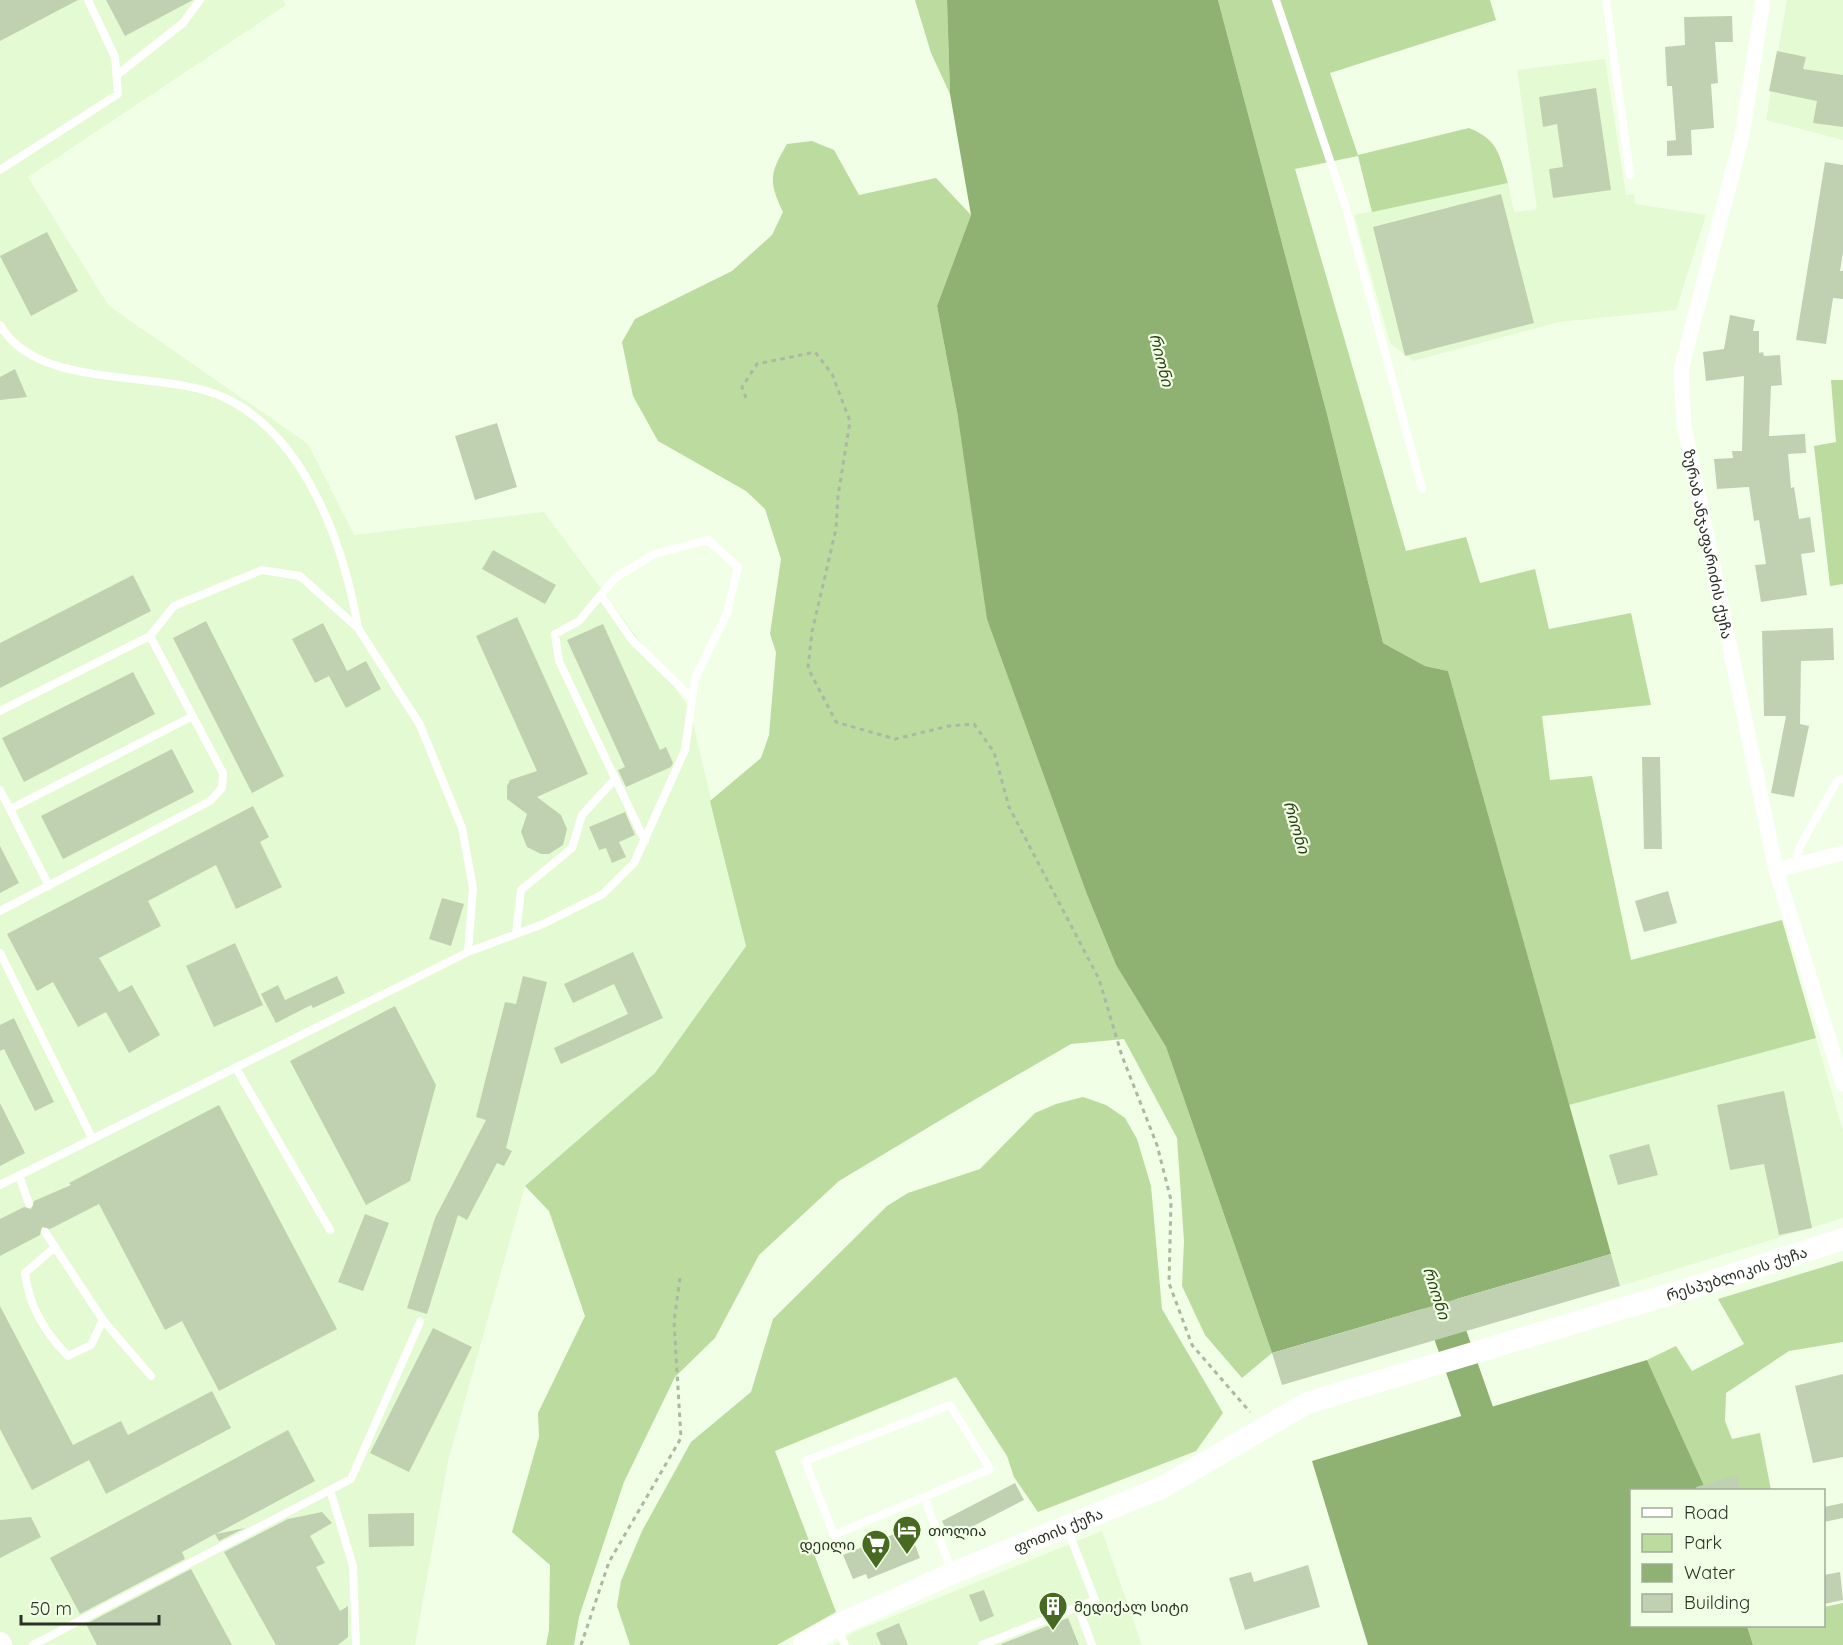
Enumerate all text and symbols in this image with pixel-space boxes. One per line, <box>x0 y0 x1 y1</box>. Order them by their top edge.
water label: რიონი <box>1146 332 1178 389</box>
street label: ზურაბ ანჯაფარიძის ქუჩა <box>1680 447 1737 640</box>
water label: რიონი <box>1280 798 1315 856</box>
street label: რესპუბლიკის ქუჩა <box>1664 1242 1809 1304</box>
water label: რიონი <box>1419 1264 1455 1322</box>
legend <box>1630 1489 1825 1627</box>
text: Road <box>1684 1501 1729 1524</box>
street label: ფოთის ქუჩა <box>1010 1503 1105 1557</box>
hotel icon: თოლია <box>891 1514 923 1556</box>
place label: თოლია <box>928 1521 986 1540</box>
supermarket icon: დეილი <box>860 1528 892 1570</box>
text: Park <box>1684 1531 1722 1554</box>
place label: დეილი <box>800 1535 855 1554</box>
text: Water <box>1684 1561 1735 1584</box>
scale bar <box>21 1588 159 1626</box>
building icon: მედიქალ სიტი <box>1037 1590 1069 1632</box>
text: Building <box>1684 1591 1750 1614</box>
text: 50 m <box>30 1597 72 1620</box>
place label: მედიქალ სიტი <box>1074 1597 1189 1616</box>

